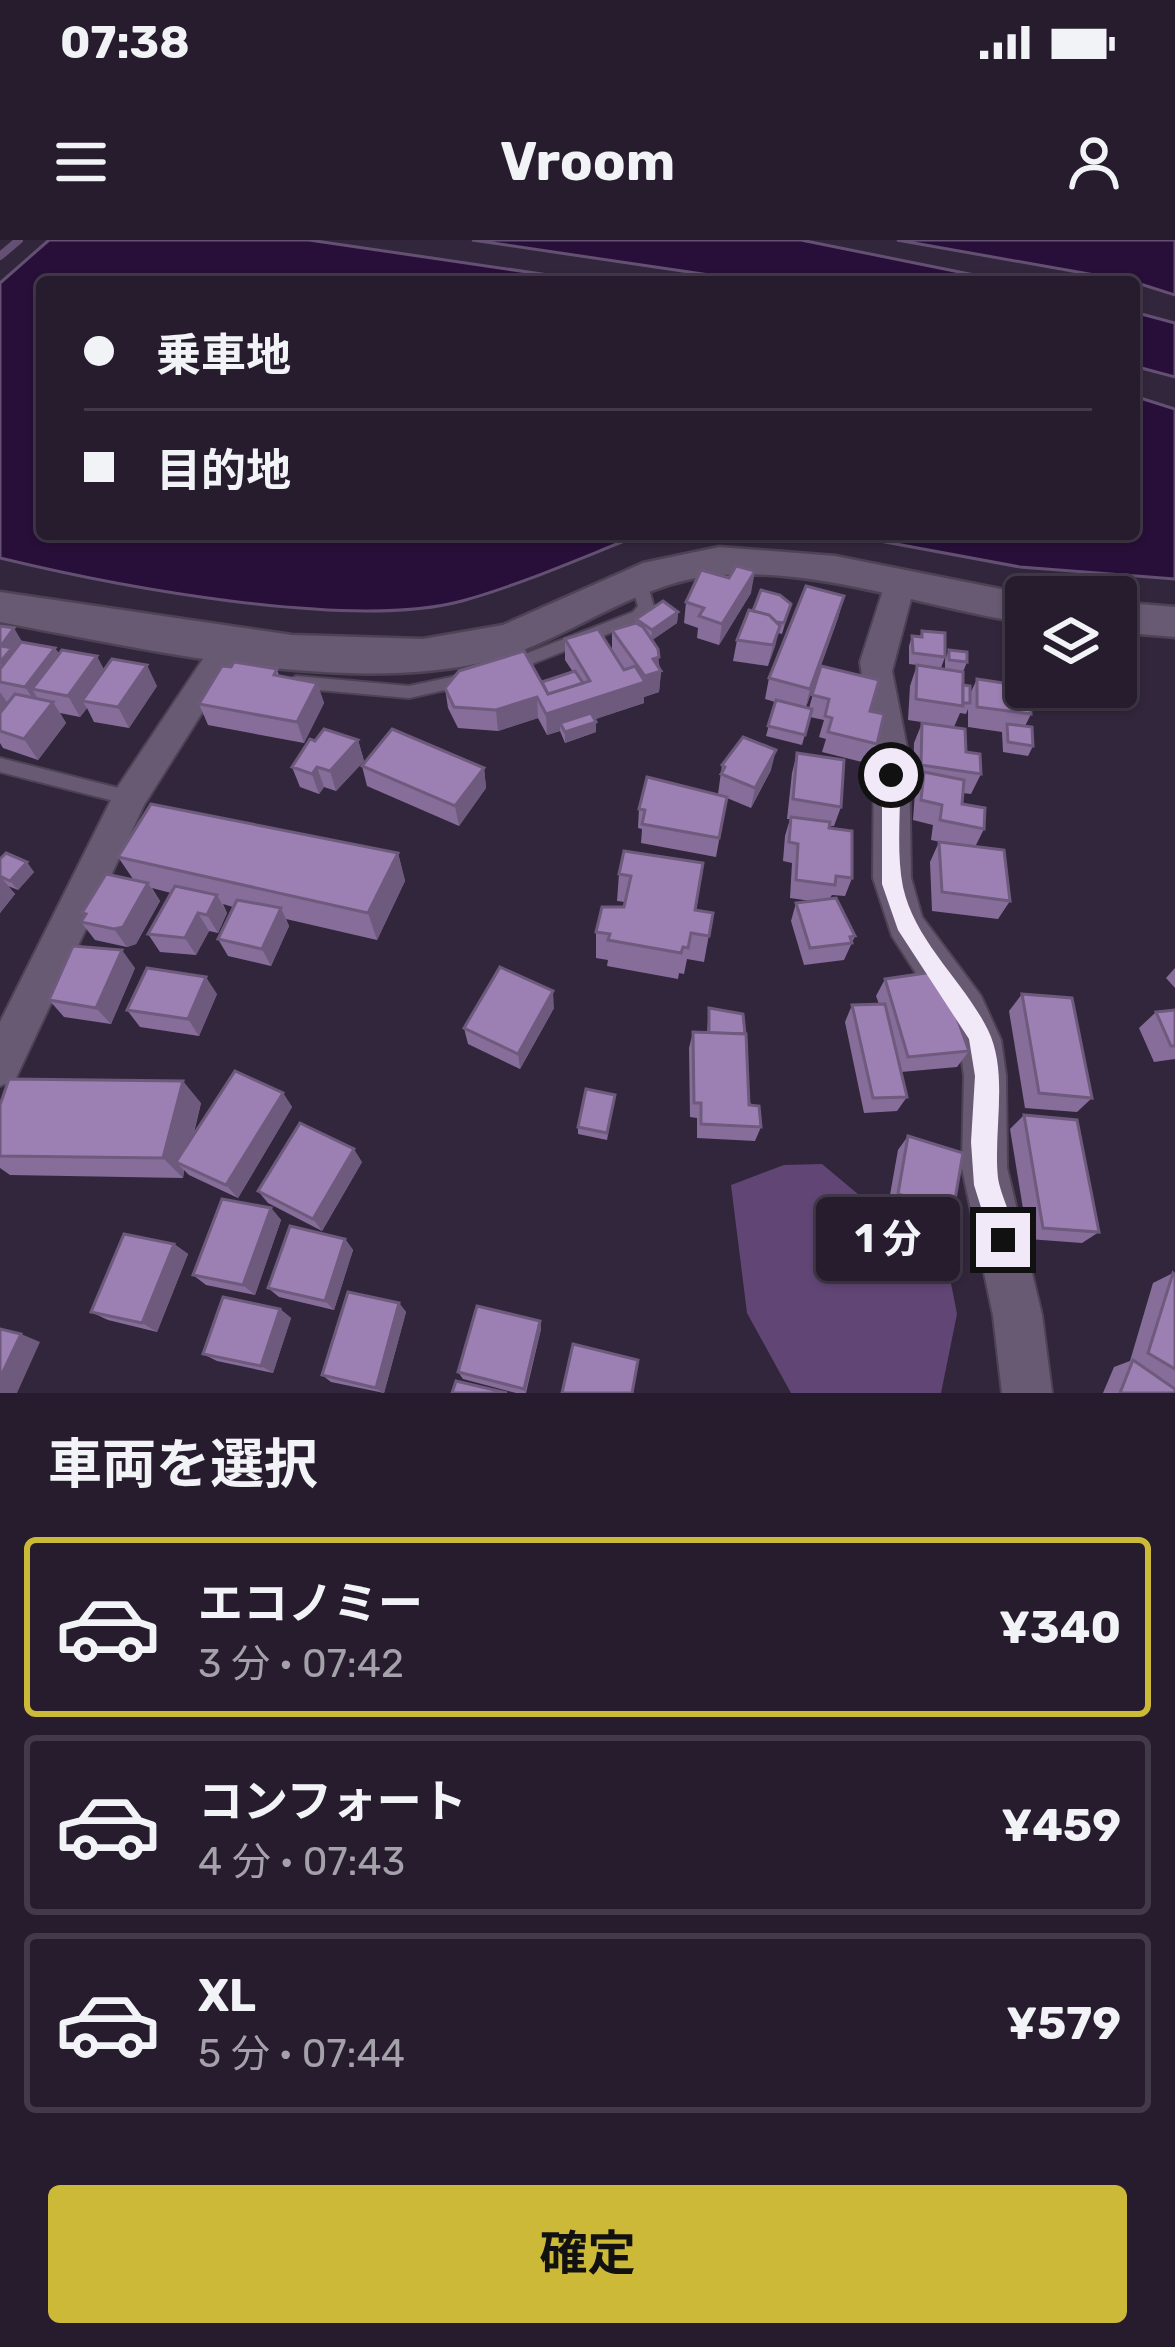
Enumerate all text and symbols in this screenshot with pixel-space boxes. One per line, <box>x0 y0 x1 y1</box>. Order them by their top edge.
text: 07:38 <box>60 16 190 69</box>
icon: menu <box>48 129 114 195</box>
icon: person <box>1061 129 1127 195</box>
text: Vroom <box>500 130 675 194</box>
text: 乗車地 <box>156 329 291 382</box>
text: 目的地 <box>156 444 291 497</box>
map controls <box>1005 576 1137 708</box>
button: layers <box>1005 576 1137 708</box>
route start <box>864 748 918 802</box>
callout: 1 分 <box>817 1198 961 1282</box>
route end <box>976 1213 1030 1267</box>
text: 1 分 <box>855 1216 921 1262</box>
text: 車両を選択 <box>48 1433 318 1497</box>
icon: car <box>54 1573 162 1681</box>
text: エコノミー <box>198 1577 423 1630</box>
text: ¥340 <box>999 1601 1121 1654</box>
text: 3 分 · 07:42 <box>198 1641 404 1687</box>
icon: car <box>54 1771 162 1879</box>
text: コンフォート <box>198 1775 467 1828</box>
text: ¥459 <box>1001 1799 1121 1852</box>
text: 4 分 · 07:43 <box>198 1839 405 1885</box>
icon: car <box>54 1969 162 2077</box>
text: XL <box>198 1969 256 2022</box>
text: ¥579 <box>1006 1997 1121 2050</box>
text: 5 分 · 07:44 <box>198 2031 405 2077</box>
button: 確定 <box>48 2185 1127 2323</box>

